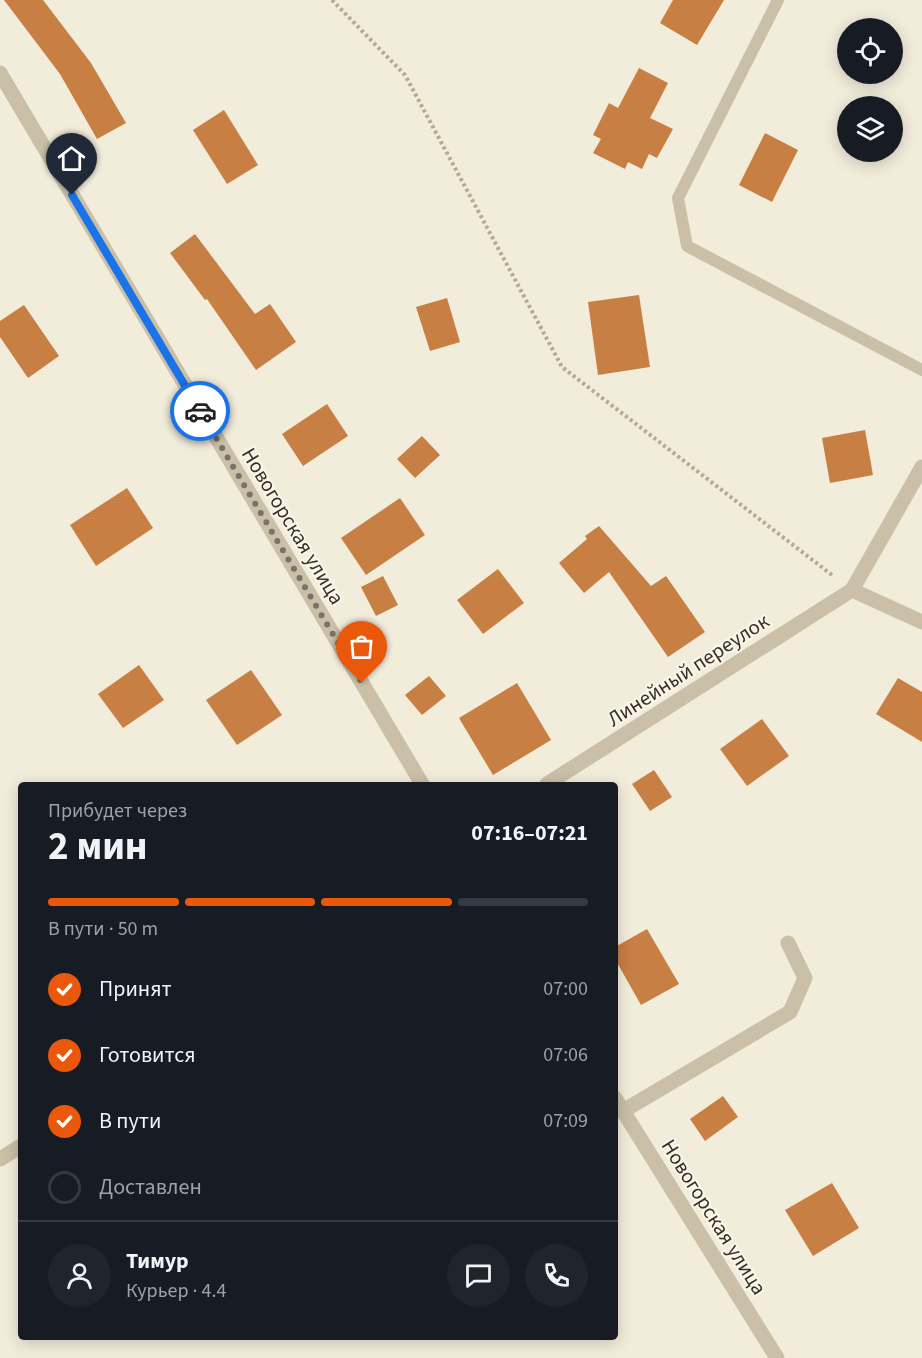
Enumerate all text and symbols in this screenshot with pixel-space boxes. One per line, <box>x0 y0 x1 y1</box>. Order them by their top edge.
map controls <box>837 18 903 162</box>
button: locate <box>837 18 903 84</box>
button: layers <box>837 96 903 162</box>
pin <box>46 133 97 195</box>
icon: home <box>55 142 88 175</box>
courier <box>170 381 230 441</box>
icon: car <box>184 395 217 428</box>
street label: Новогорская улица <box>234 442 352 610</box>
street label: Линейный переулок <box>601 606 776 734</box>
pin <box>336 621 387 683</box>
icon: bag <box>345 630 378 663</box>
text: Прибудет через <box>48 797 187 825</box>
text: 07:16–07:21 <box>471 817 588 849</box>
text: 2 мин <box>48 819 148 875</box>
text: В пути · 50 m <box>48 915 158 943</box>
icon: check <box>48 973 81 1006</box>
text: Принят <box>99 973 172 1005</box>
text: 07:00 <box>543 975 588 1003</box>
icon: check <box>48 1039 81 1072</box>
text: Готовится <box>99 1039 196 1071</box>
text: 07:06 <box>543 1041 588 1069</box>
icon: check <box>48 1105 81 1138</box>
text: В пути <box>99 1105 161 1137</box>
text: 07:09 <box>543 1107 588 1135</box>
street label: Новогорская улица <box>654 1133 774 1301</box>
text: Доставлен <box>99 1171 202 1203</box>
button: person <box>48 1244 111 1307</box>
button: chat <box>447 1244 510 1307</box>
button: phone <box>525 1244 588 1307</box>
text: Тимур <box>126 1245 189 1277</box>
text: Курьер · 4.4 <box>126 1277 226 1305</box>

